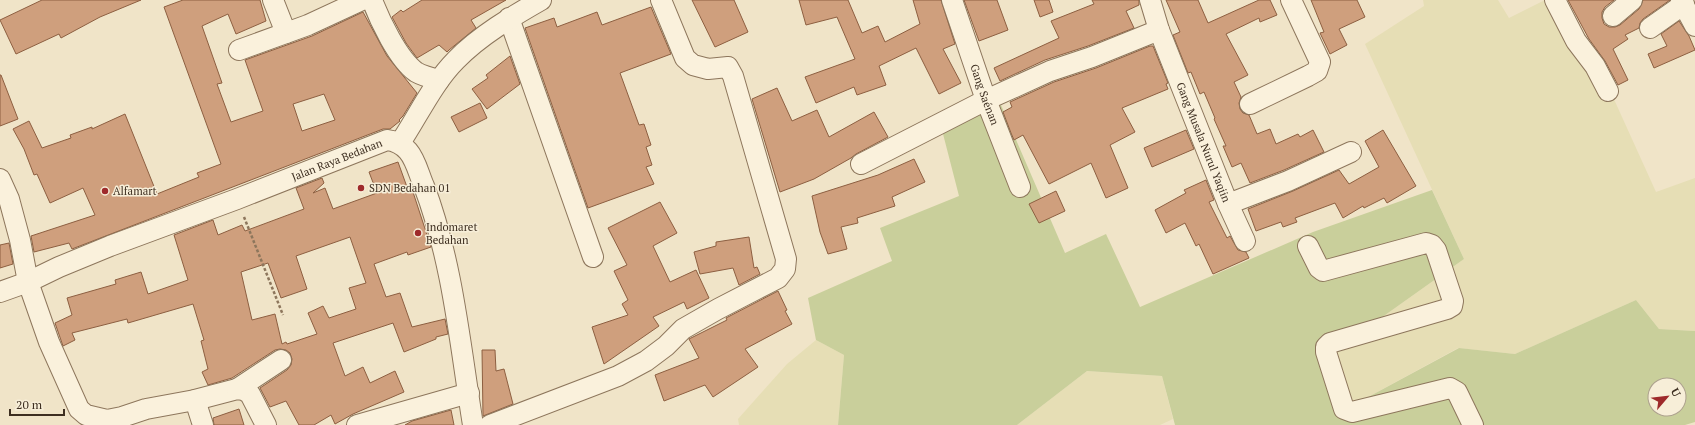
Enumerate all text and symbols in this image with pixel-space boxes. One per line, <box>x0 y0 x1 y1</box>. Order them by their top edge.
street label: Gang Saénan <box>967 62 1002 127</box>
street label: Gang Musala Nurul Yaqiin <box>1173 80 1234 205</box>
street label: Jalan Raya Bedahan <box>289 135 385 184</box>
place label: SDN Bedahan 01 <box>369 181 450 195</box>
marker: SDN Bedahan 01 <box>356 183 366 193</box>
place label: Alfamart <box>113 184 157 198</box>
marker: Alfamart <box>100 186 110 196</box>
place label: Indomaret Bedahan <box>426 220 477 247</box>
marker: Indomaret Bedahan <box>413 228 423 238</box>
north arrow <box>1647 377 1687 417</box>
text: U <box>1668 386 1684 399</box>
scale bar <box>10 391 64 417</box>
text: 20 m <box>16 397 43 412</box>

